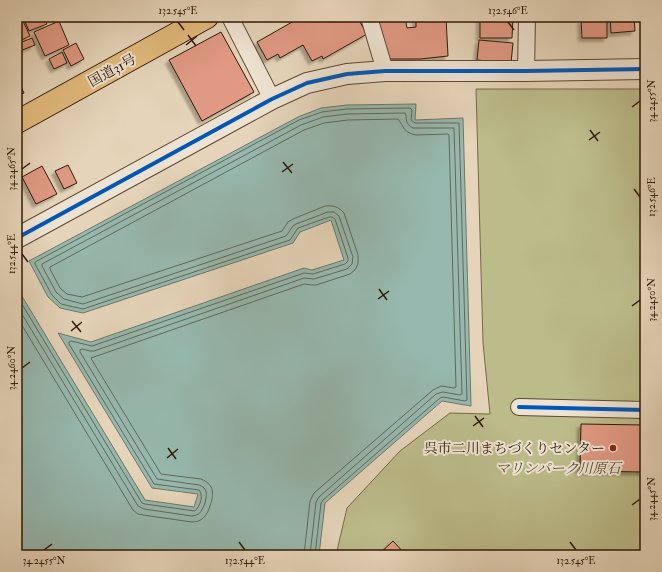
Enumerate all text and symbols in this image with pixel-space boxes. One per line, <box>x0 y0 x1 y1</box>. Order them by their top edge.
text: 132.545°E <box>159 5 197 17</box>
text: 132.546°E <box>488 5 528 17</box>
street label: 国道31号 <box>85 50 139 91</box>
text: 34.2455°N <box>646 79 658 123</box>
text: 34.2465°N <box>6 147 18 191</box>
text: 132.546°E <box>646 177 658 217</box>
text: 132.544°E <box>6 234 18 274</box>
text: 34.2450°N <box>646 278 658 322</box>
text: 34.2460°N <box>6 346 18 390</box>
place label: 呉市二川まちづくりセンター <box>424 440 605 457</box>
marker: 呉市二川まちづくりセンター <box>608 443 618 453</box>
park label: マリンパーク川原石 <box>495 460 623 477</box>
text: 34.2445°N <box>646 477 658 521</box>
text: 34.2455°N <box>22 555 66 567</box>
text: 132.544°E <box>225 555 265 567</box>
text: 132.545°E <box>557 555 595 567</box>

